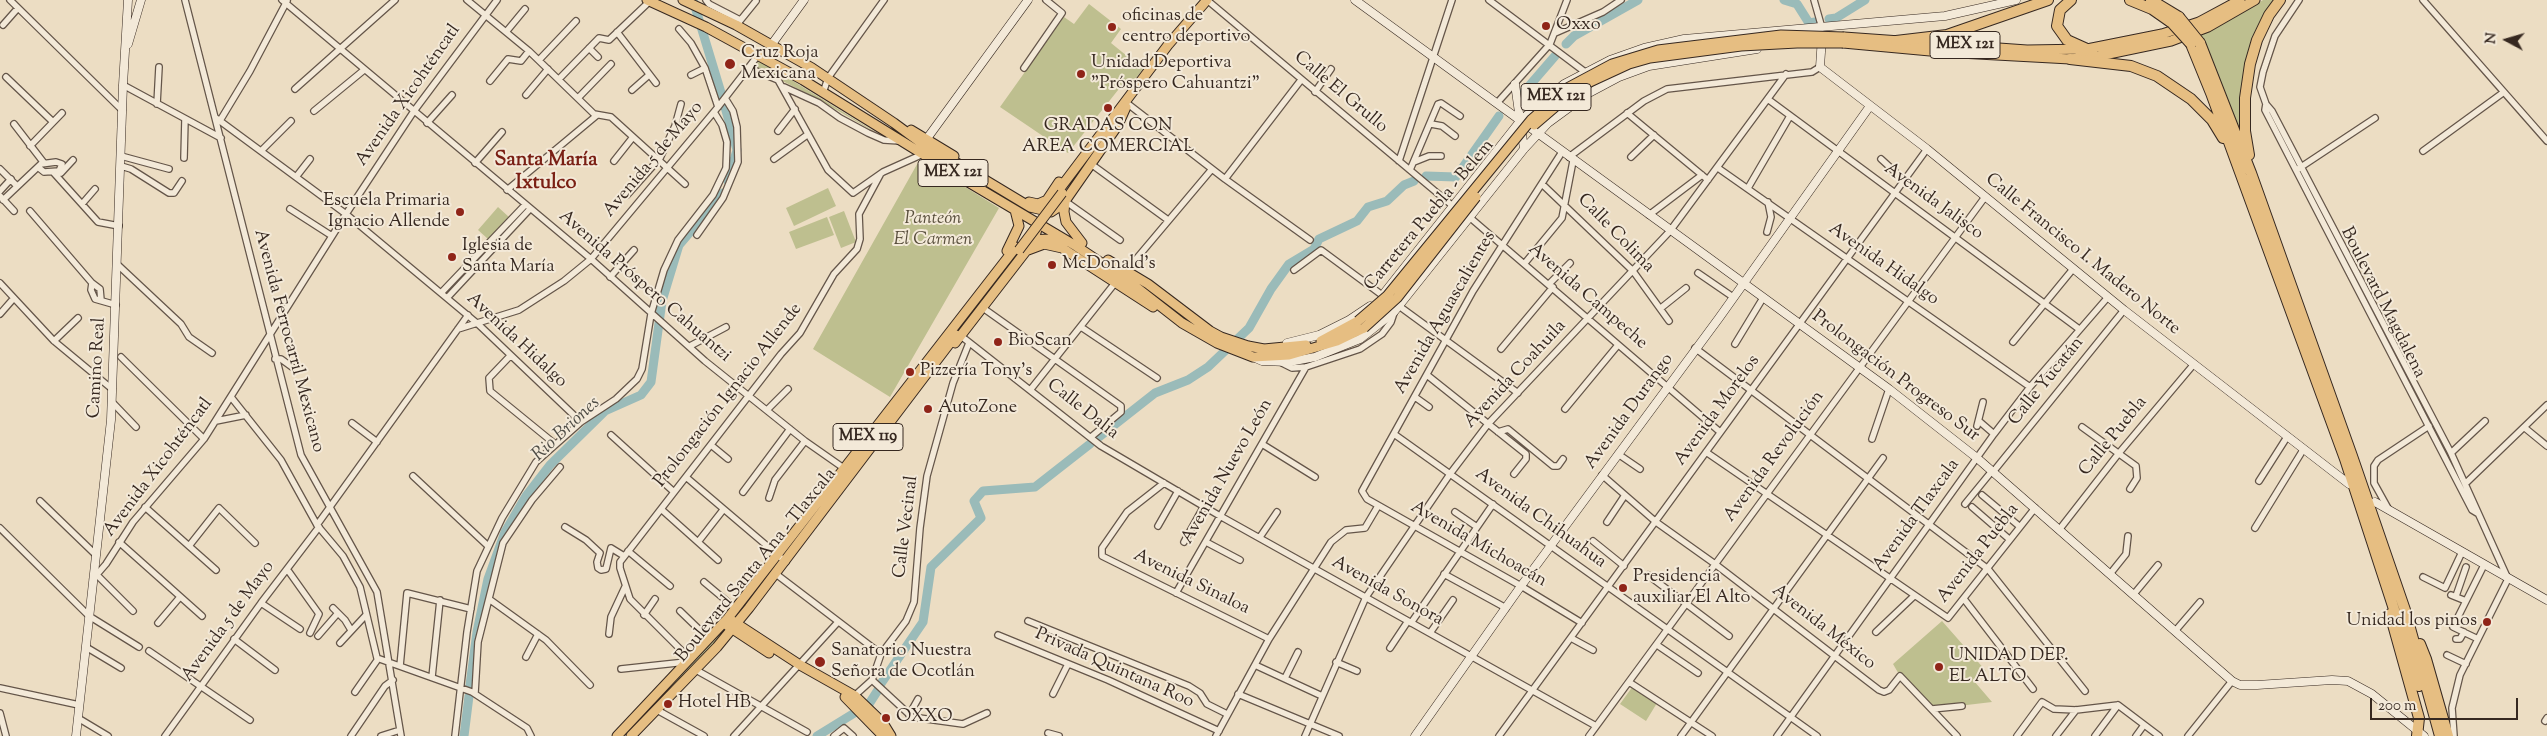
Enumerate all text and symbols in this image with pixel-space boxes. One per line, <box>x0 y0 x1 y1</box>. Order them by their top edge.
place label: oficinas de centro deportivo <box>1122 6 1250 48</box>
place label: Oxxo <box>1556 15 1601 37</box>
north arrow <box>2482 15 2532 65</box>
marker: Oxxo <box>1540 20 1552 32</box>
street label: Avenida Xicohténcatl <box>352 21 466 171</box>
marker: oficinas de centro deportivo <box>1106 21 1118 33</box>
road number: MEX 121 <box>1930 32 2000 58</box>
text: N <box>2482 32 2503 45</box>
place label: Cruz Roja Mexicana <box>741 43 818 86</box>
street label: Calle El Grullo <box>1289 47 1391 139</box>
place label: Unidad Deportiva "Próspero Cahuantzi" <box>1091 53 1260 96</box>
marker: Cruz Roja Mexicana <box>723 57 737 71</box>
marker: Unidad Deportiva "Próspero Cahuantzi" <box>1075 68 1087 80</box>
road number: MEX 121 <box>1521 84 1591 110</box>
street label: Avenida 5 de Mayo <box>599 98 709 222</box>
marker: GRADAS CON AREA COMERCIAL <box>1102 102 1114 114</box>
place label: GRADAS CON AREA COMERCIAL <box>1022 116 1194 158</box>
street label: Carretera Puebla - Belem <box>1360 136 1500 296</box>
district label: Santa María Ixtulco <box>495 150 597 197</box>
street label: Avenida Jalisco <box>1879 159 1987 245</box>
road number: MEX 121 <box>918 160 988 187</box>
street label: Calle Francisco I. Madero Norte <box>1980 170 2184 340</box>
street label: Calle Colima <box>1572 190 1658 278</box>
place label: Escuela Primaria Ignacio Allende <box>323 191 450 233</box>
marker: Escuela Primaria Ignacio Allende <box>454 206 466 218</box>
street label: Avenida Próspero Cahuantzi <box>553 206 735 368</box>
park label: Panteón El Carmen <box>894 209 972 252</box>
street label: Avenida Hidalgo <box>1824 219 1942 311</box>
street label: Boulevard Magdalena <box>2335 224 2429 382</box>
street label: Avenida Ferrocarril Mexicano <box>248 227 328 455</box>
street label: Avenida Aguascalientes <box>1390 228 1502 398</box>
place label: Iglesia de Santa María <box>462 236 555 278</box>
street label: Avenida Campeche <box>1523 239 1651 355</box>
marker: Iglesia de Santa María <box>446 251 458 263</box>
place label: McDonald's <box>1062 254 1156 276</box>
marker: McDonald's <box>1046 259 1058 271</box>
street label: Avenida Hidalgo <box>461 289 571 393</box>
street label: Prolongación Ignacio Allende <box>650 300 808 492</box>
street label: Prolongación Progreso Sur <box>1807 307 1983 447</box>
street label: Avenida Coahuila <box>1460 316 1572 434</box>
street label: Camino Real <box>85 317 111 419</box>
place label: BioScan <box>1008 331 1072 353</box>
street label: Calle Yucatán <box>2005 333 2089 431</box>
marker: BioScan <box>992 336 1004 348</box>
street label: Avenida Durango <box>1581 350 1679 474</box>
street label: Avenida Morelos <box>1671 351 1765 471</box>
place label: Pizzería Tony's <box>920 361 1032 383</box>
marker: Pizzería Tony's <box>904 366 916 378</box>
street label: Calle Dalia <box>1042 375 1122 445</box>
street label: Avenida Revolución <box>1720 387 1830 527</box>
water label: Rio Briones <box>528 393 606 467</box>
street label: Calle Puebla <box>2075 393 2153 481</box>
street label: Avenida Xicohténcatl <box>100 394 218 542</box>
street label: Avenida Nuevo León <box>1178 396 1278 548</box>
place label: AutoZone <box>938 398 1017 420</box>
marker: AutoZone <box>922 403 934 415</box>
road number: MEX 119 <box>833 424 903 451</box>
street label: Avenida Tlaxcala <box>1869 455 1965 577</box>
street label: Avenida Chihuahua <box>1470 464 1610 574</box>
street label: Boulevard Santa Ana - Tlaxcala <box>672 465 842 667</box>
street label: Calle Vecinal <box>890 475 924 579</box>
street label: Avenida Michoacán <box>1406 497 1550 593</box>
street label: Avenida Puebla <box>1933 500 2025 608</box>
street label: Avenida Sinaloa <box>1129 546 1253 620</box>
street label: Avenida Sonora <box>1327 552 1447 632</box>
street label: Avenida 5 de Mayo <box>178 557 280 687</box>
place label: Presidencia auxiliar El Alto <box>1633 567 1750 610</box>
street label: Avenida México <box>1767 581 1879 675</box>
marker: Presidencia auxiliar El Alto <box>1617 582 1629 594</box>
place label: Unidad los pinos <box>2346 611 2477 633</box>
marker: Unidad los pinos <box>2481 616 2493 628</box>
street label: Privada Quintana Roo <box>1031 624 1197 714</box>
place label: Sanatorio Nuestra Señora de Ocotlán <box>831 641 975 684</box>
place label: UNIDAD DEP. EL ALTO <box>1949 646 2069 689</box>
marker: Sanatorio Nuestra Señora de Ocotlán <box>813 655 827 669</box>
marker: UNIDAD DEP. EL ALTO <box>1933 661 1945 673</box>
scale bar <box>2372 688 2520 720</box>
place label: Hotel HB <box>678 693 751 715</box>
text: 200 m <box>2378 696 2417 717</box>
marker: Hotel HB <box>662 698 674 710</box>
place label: OXXO <box>896 707 953 729</box>
marker: OXXO <box>880 712 892 724</box>

